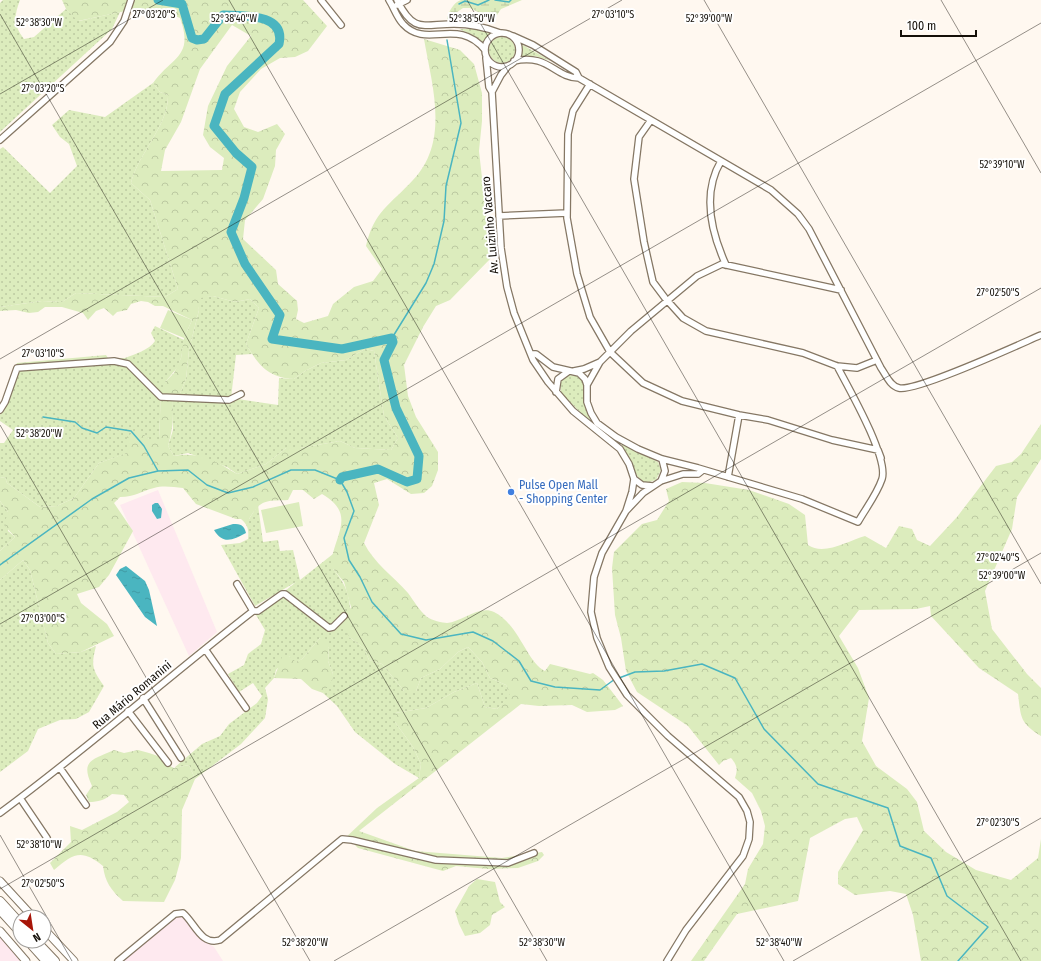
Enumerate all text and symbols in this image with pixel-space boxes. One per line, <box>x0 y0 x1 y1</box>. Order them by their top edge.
text: 27°03'20"S <box>132 9 176 21</box>
text: 27°03'10"S <box>592 9 634 21</box>
scale bar <box>901 12 976 38</box>
text: 52°38'40"W <box>211 13 257 25</box>
text: 52°38'50"W <box>449 13 495 25</box>
text: 52°39'00"W <box>686 13 733 25</box>
text: 52°38'30"W <box>16 17 62 29</box>
text: 100 m <box>907 19 936 33</box>
text: 27°03'20"S <box>21 83 65 95</box>
text: 52°39'10"W <box>979 159 1025 171</box>
street label: Av. Luizinho Vaccaro <box>479 176 501 274</box>
text: 27°02'50"S <box>976 287 1020 299</box>
text: 27°03'10"S <box>22 348 64 360</box>
text: 52°38'20"W <box>16 428 62 440</box>
place label: Pulse Open Mall - Shopping Center <box>519 478 608 506</box>
marker: Pulse Open Mall - Shopping Center <box>506 487 516 497</box>
text: 27°02'40"S <box>977 552 1020 564</box>
text: 52°39'00"W <box>979 570 1026 582</box>
text: 27°03'00"S <box>21 613 65 625</box>
street label: Rua Mário Romanini <box>90 658 174 732</box>
text: 27°02'30"S <box>976 817 1020 829</box>
text: 52°38'10"W <box>16 839 62 851</box>
text: 27°02'50"S <box>21 878 65 890</box>
north arrow <box>12 909 52 949</box>
text: N <box>31 930 43 945</box>
text: 52°38'20"W <box>282 937 328 949</box>
text: 52°38'30"W <box>519 937 565 949</box>
text: 52°38'40"W <box>756 937 802 949</box>

